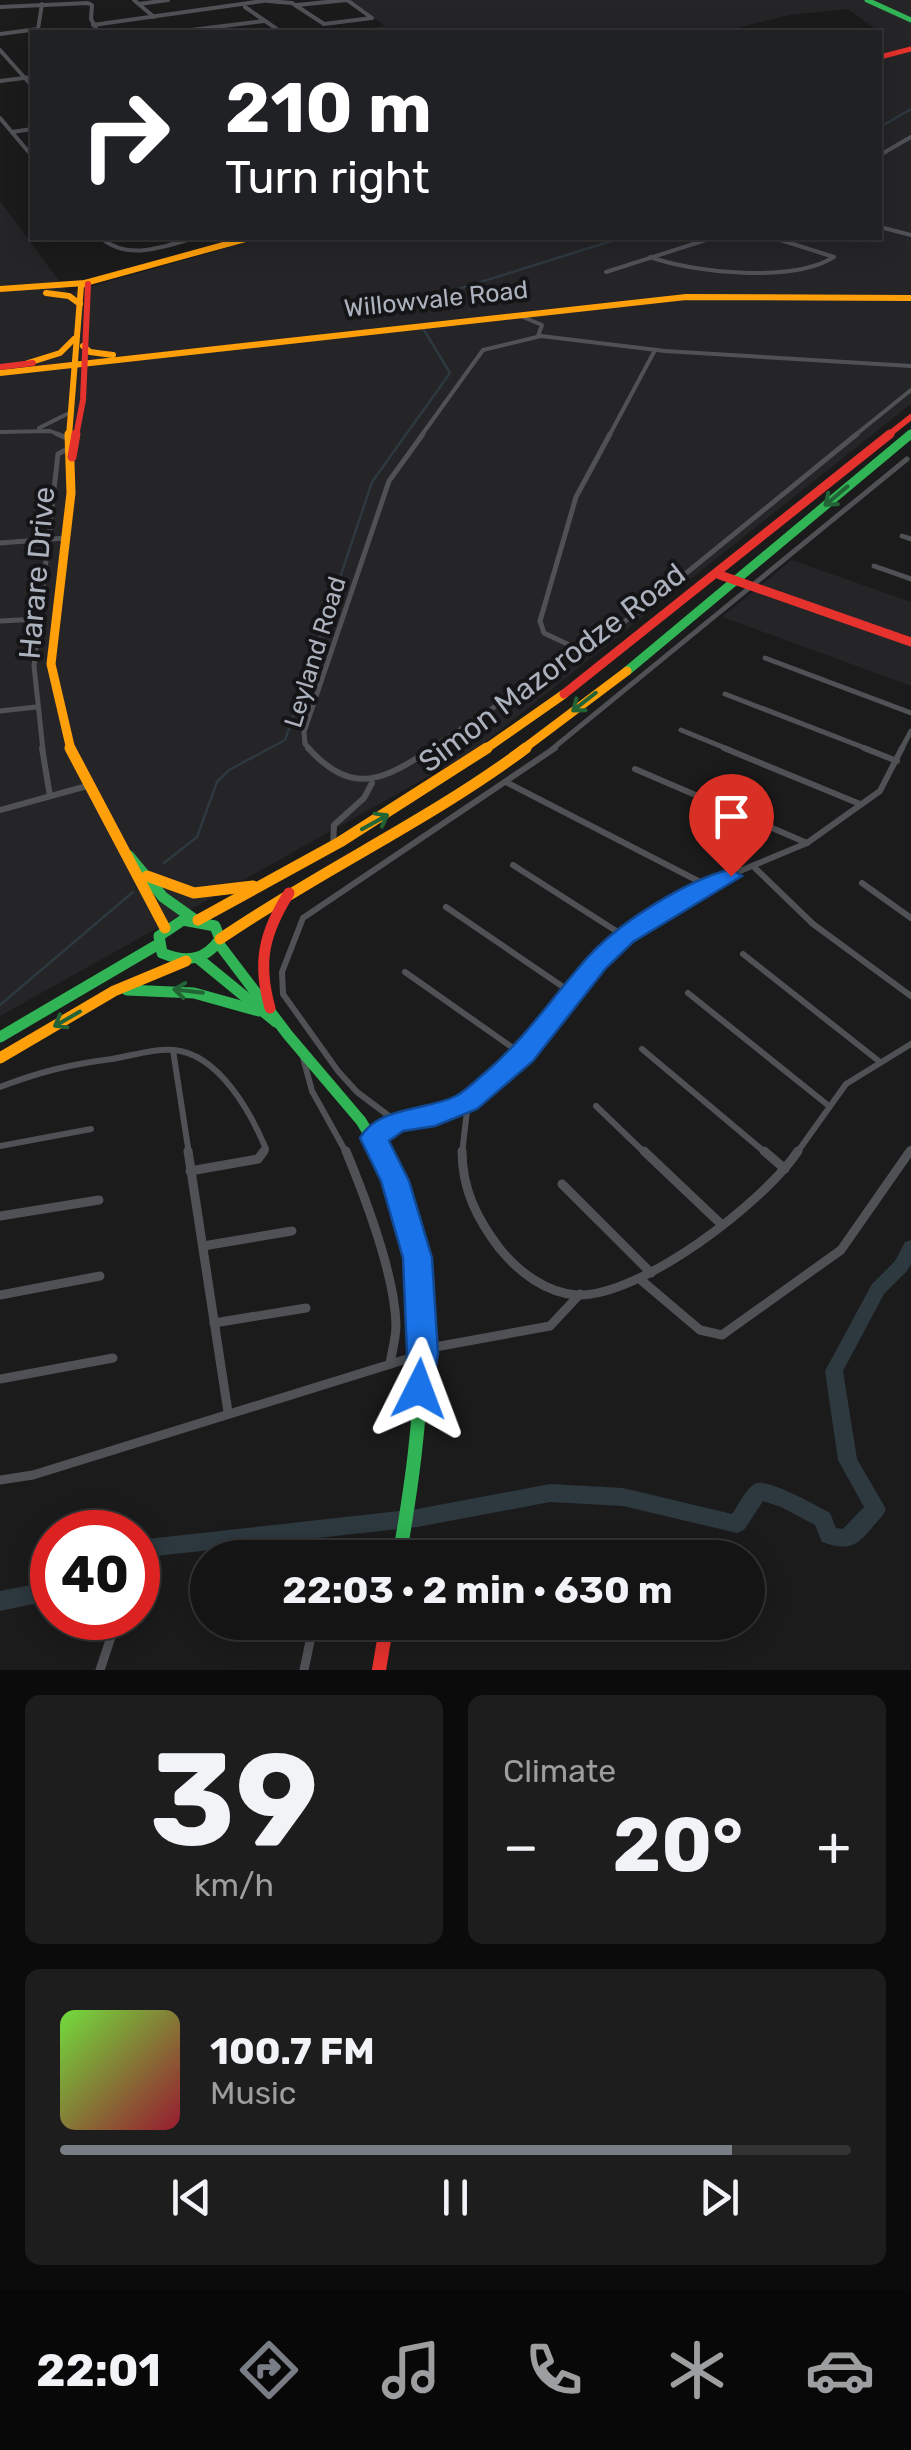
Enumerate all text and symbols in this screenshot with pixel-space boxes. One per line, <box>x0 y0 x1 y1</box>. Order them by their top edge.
text: 210 m <box>225 67 432 150</box>
icon: right <box>60 70 190 200</box>
text: Turn right <box>225 151 429 204</box>
street label: Willowvale Road <box>343 275 529 323</box>
street label: Harare Drive <box>12 485 62 661</box>
one-way arrow <box>823 485 849 507</box>
street label: Simon Mazorodze Road <box>412 556 692 780</box>
street label: Leyland Road <box>278 573 352 731</box>
one-way arrow <box>571 691 598 712</box>
pin <box>689 774 774 877</box>
icon: arrive <box>704 789 759 844</box>
one-way arrow <box>360 811 389 831</box>
one-way arrow <box>173 981 205 999</box>
one-way arrow <box>53 1009 82 1029</box>
position arrow <box>367 1337 471 1441</box>
speed limit sign: 40 <box>30 1510 160 1640</box>
text: 22:03 · 2 min · 630 m <box>282 1567 673 1613</box>
text: 39 <box>149 1723 319 1878</box>
text: Climate <box>503 1752 616 1790</box>
text: 20° <box>612 1801 743 1890</box>
text: − <box>503 1814 539 1879</box>
text: + <box>817 1814 851 1879</box>
text: km/h <box>194 1866 274 1904</box>
text: 100.7 FM <box>210 2028 375 2074</box>
text: Music <box>210 2074 296 2112</box>
icon: previous <box>164 2170 219 2225</box>
icon: pause <box>428 2170 483 2225</box>
icon: next <box>692 2170 747 2225</box>
icon: directions <box>234 2335 304 2405</box>
icon: music <box>376 2335 446 2405</box>
icon: phone <box>519 2335 589 2405</box>
icon: climate <box>662 2335 732 2405</box>
icon: car <box>805 2335 875 2405</box>
text: 22:01 <box>36 2344 161 2397</box>

